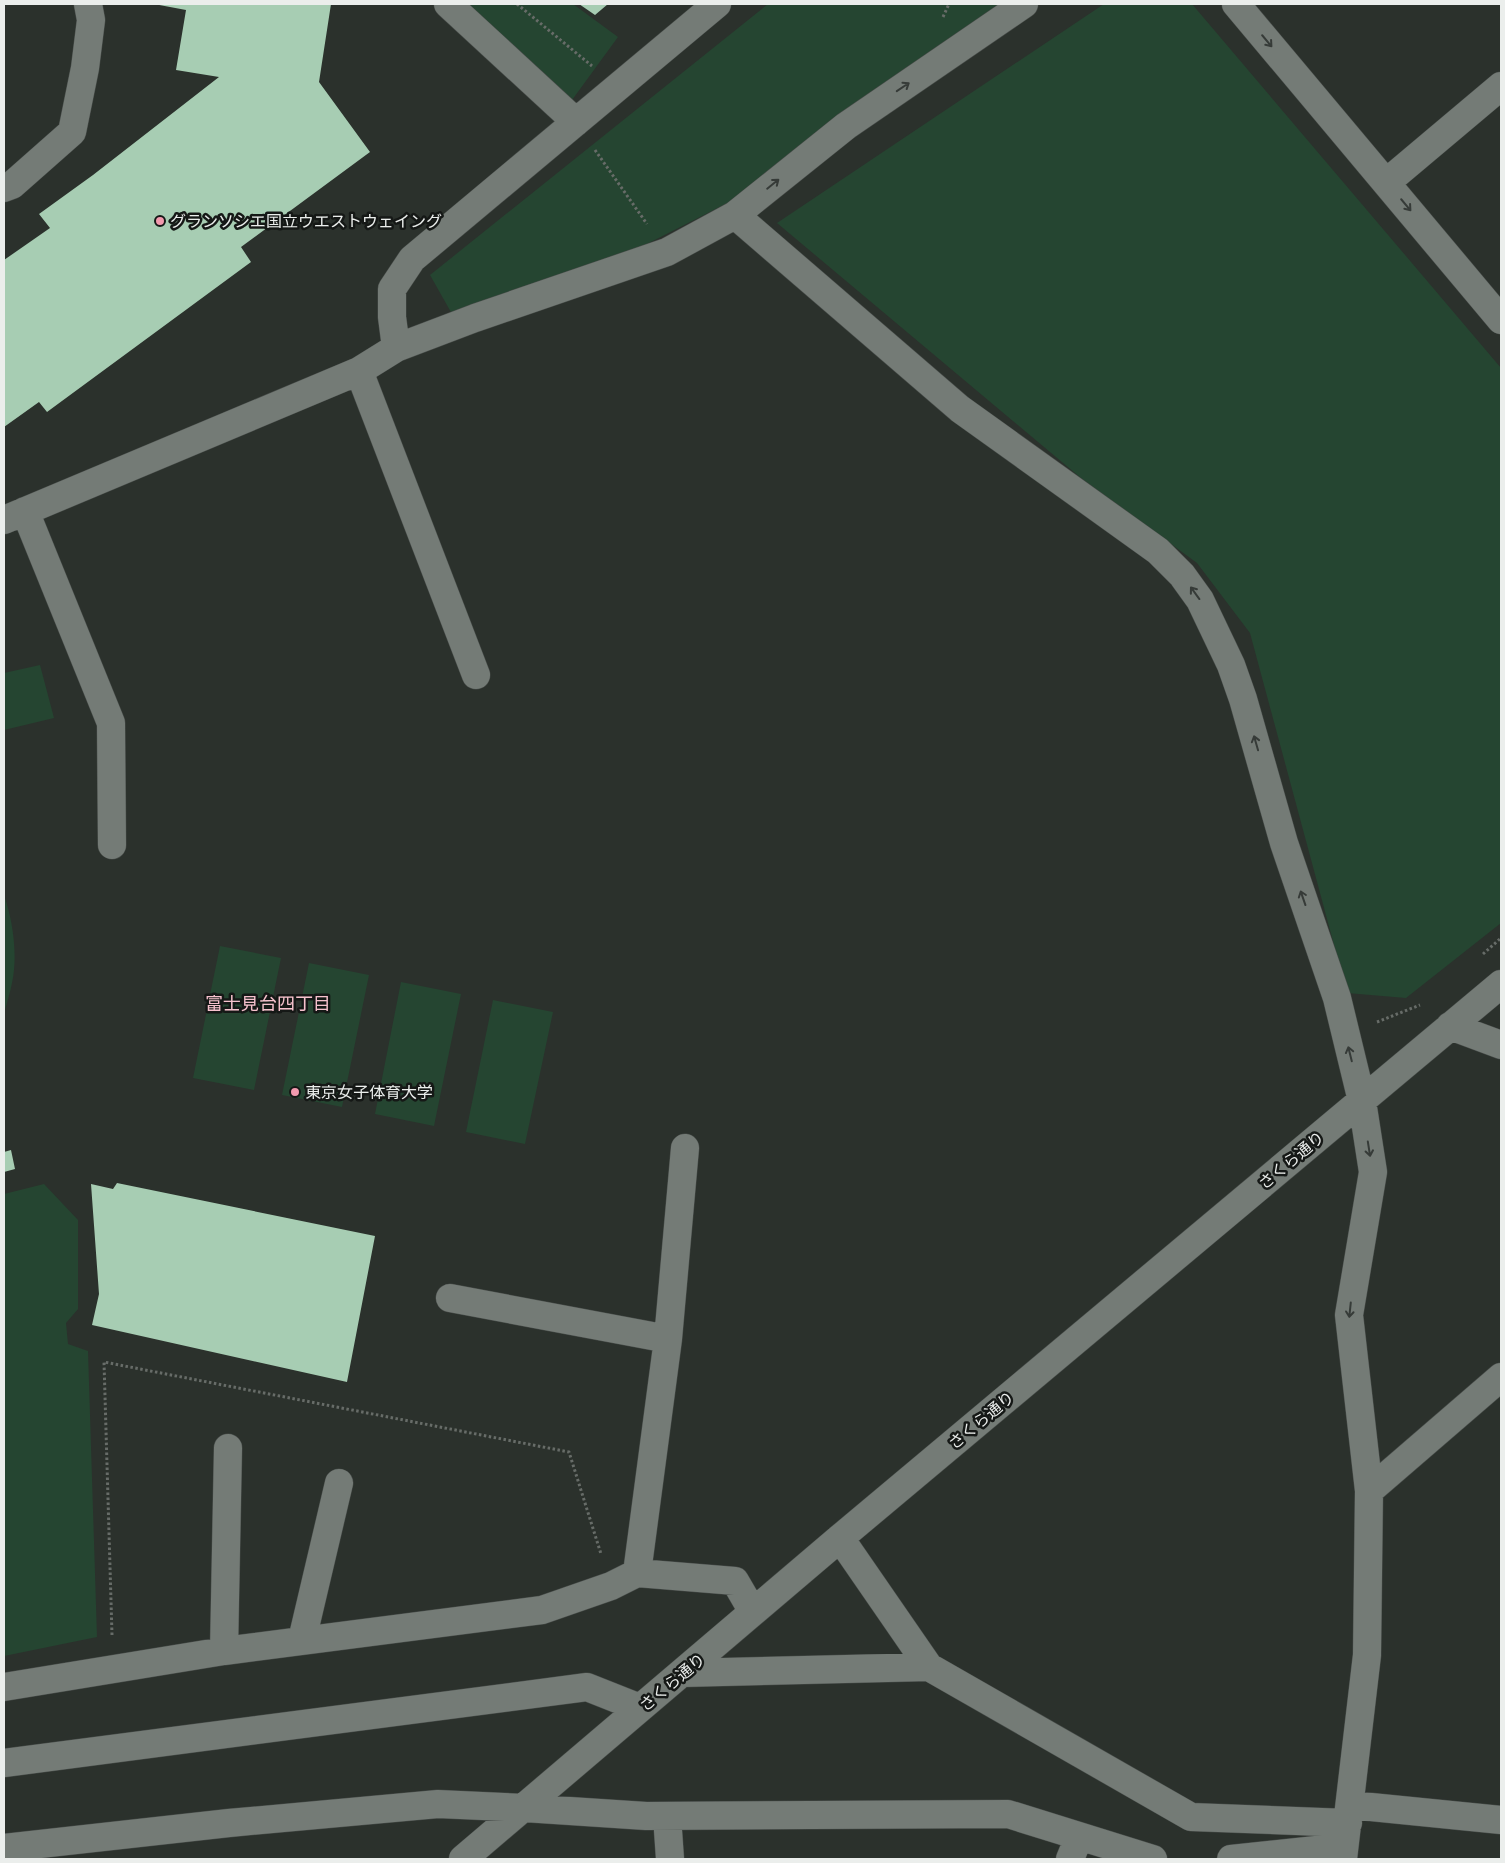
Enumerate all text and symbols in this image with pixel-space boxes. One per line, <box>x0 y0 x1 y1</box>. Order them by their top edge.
one-way arrow <box>1262 34 1273 47</box>
one-way arrow <box>896 81 910 92</box>
one-way arrow <box>767 179 780 190</box>
one-way arrow <box>1400 198 1411 211</box>
place label: グランソシエ国立ウエストウェイング <box>170 211 442 231</box>
marker: グランソシエ国立ウエストウェイング <box>154 215 166 227</box>
one-way arrow <box>1190 586 1200 600</box>
one-way arrow <box>1251 735 1260 751</box>
one-way arrow <box>1298 891 1307 907</box>
district label: 富士見台四丁目 <box>205 993 331 1015</box>
one-way arrow <box>1345 1046 1354 1062</box>
place label: 東京女子体育大学 <box>305 1082 433 1102</box>
marker: 東京女子体育大学 <box>289 1086 301 1098</box>
street label: さくら通り <box>1254 1127 1328 1193</box>
one-way arrow <box>1364 1141 1374 1157</box>
one-way arrow <box>1345 1301 1355 1317</box>
street label: さくら通り <box>944 1387 1018 1453</box>
street label: さくら通り <box>635 1649 709 1715</box>

